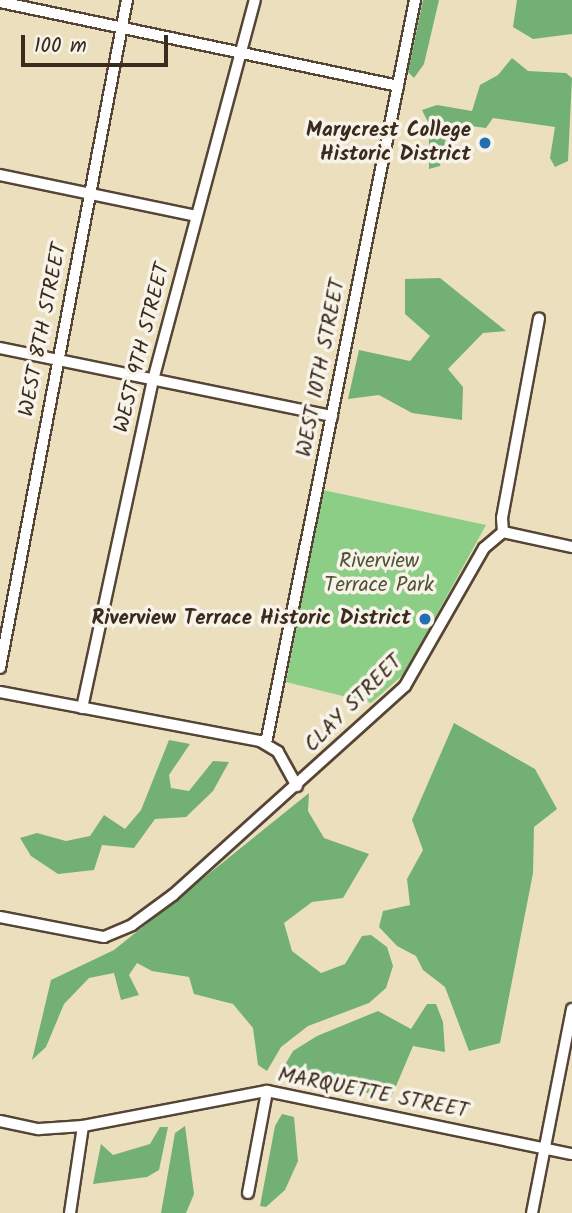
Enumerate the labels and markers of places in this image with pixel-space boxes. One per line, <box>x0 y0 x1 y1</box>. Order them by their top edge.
place label: Marycrest College Historic District <box>306 118 471 168</box>
marker: Marycrest College Historic District <box>477 135 493 151</box>
place label: Riverview Terrace Historic District <box>92 606 411 632</box>
marker: Riverview Terrace Historic District <box>417 611 433 627</box>

